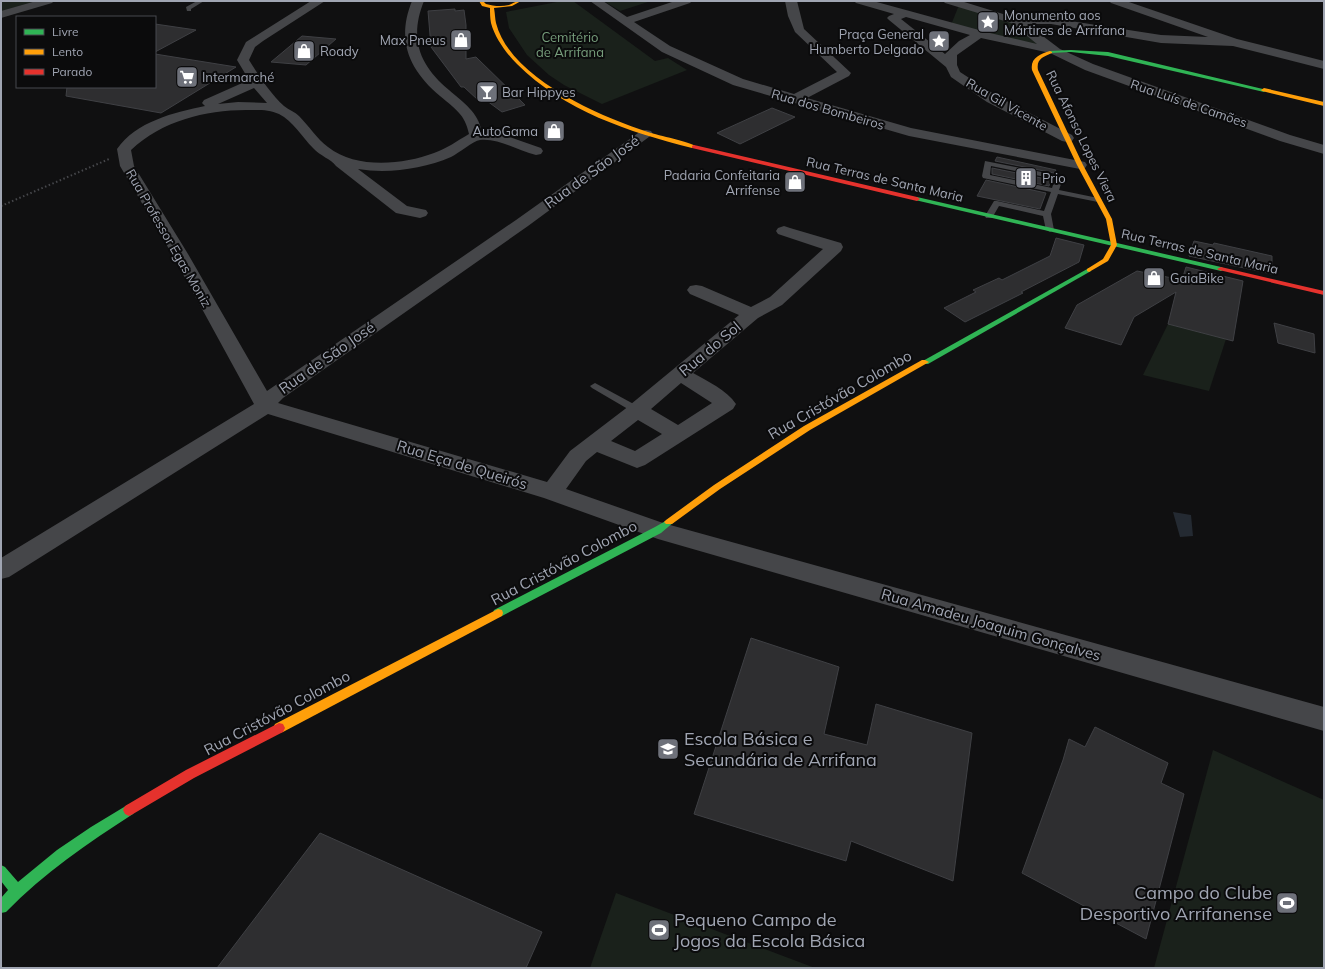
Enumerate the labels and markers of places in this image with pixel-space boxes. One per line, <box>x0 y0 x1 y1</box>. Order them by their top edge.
place label: Monumento aos Mártires de Arrifana <box>1004 7 1125 38</box>
place icon: Monumento aos Mártires de Arrifana <box>975 9 1001 35</box>
place label: Praça General Humberto Delgado <box>809 26 924 57</box>
shop icon: Max Pneus <box>448 27 474 53</box>
place icon: Praça General Humberto Delgado <box>926 28 952 54</box>
place label: Max Pneus <box>380 32 446 48</box>
shop icon: Roady <box>291 38 317 64</box>
place label: Roady <box>320 43 359 59</box>
supermarket icon: Intermarché <box>174 64 200 90</box>
place label: Intermarché <box>202 69 274 85</box>
bar icon: Bar Hippyes <box>474 79 500 105</box>
place label: Bar Hippyes <box>502 84 576 100</box>
shop icon: AutoGama <box>541 118 567 144</box>
place label: AutoGama <box>473 123 538 139</box>
building icon: Prio <box>1013 165 1039 191</box>
place label: Padaria Confeitaria Arrifense <box>664 167 780 198</box>
shop icon: Padaria Confeitaria Arrifense <box>782 169 808 195</box>
place label: Prio <box>1042 170 1066 186</box>
shop icon: GaiaBike <box>1141 265 1167 291</box>
place label: GaiaBike <box>1170 270 1224 286</box>
place label: Escola Básica e Secundária de Arrifana <box>684 727 877 771</box>
school or university icon: Escola Básica e Secundária de Arrifana <box>655 736 681 762</box>
place label: Campo do Clube Desportivo Arrifanense <box>1080 881 1272 925</box>
sports icon: Campo do Clube Desportivo Arrifanense <box>1274 890 1300 916</box>
place label: Pequeno Campo de Jogos da Escola Básica <box>674 908 865 952</box>
sports icon: Pequeno Campo de Jogos da Escola Básica <box>646 917 672 943</box>

